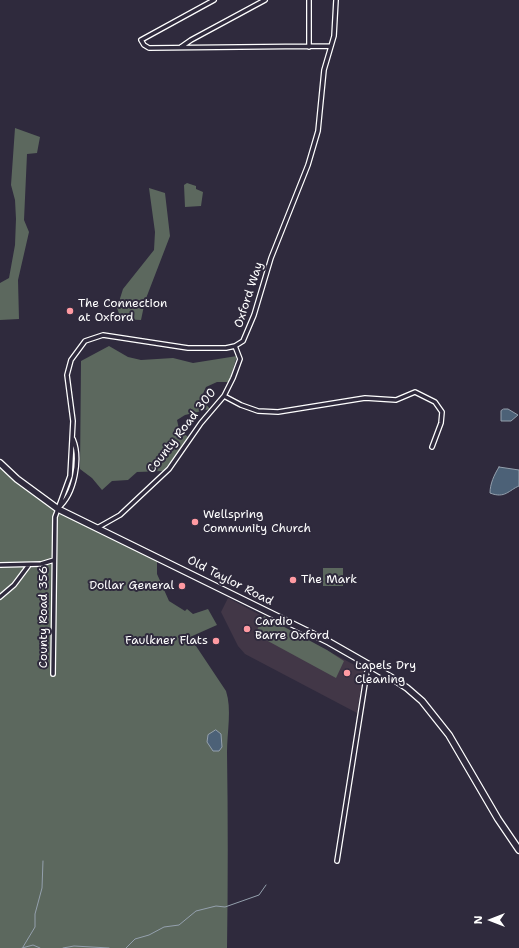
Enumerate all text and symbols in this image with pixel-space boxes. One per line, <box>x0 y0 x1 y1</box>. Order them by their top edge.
street label: Oxford Way <box>232 260 266 330</box>
place label: The Connection at Oxford <box>78 297 167 325</box>
marker: The Connection at Oxford <box>65 306 75 316</box>
street label: County Road 300 <box>144 386 220 476</box>
place label: Wellspring Community Church <box>203 508 311 536</box>
marker: Wellspring Community Church <box>190 517 200 527</box>
street label: Old Taylor Road <box>185 553 275 609</box>
street label: County Road 356 <box>37 566 51 668</box>
place label: The Mark <box>301 573 357 587</box>
marker: The Mark <box>288 575 298 585</box>
place label: Dollar General <box>89 579 174 593</box>
marker: Dollar General <box>177 581 187 591</box>
place label: Cardio Barre Oxford <box>255 615 329 643</box>
marker: Cardio Barre Oxford <box>242 624 252 634</box>
place label: Faulkner Flats <box>125 634 208 648</box>
marker: Faulkner Flats <box>211 636 221 646</box>
place label: Lapels Dry Cleaning <box>355 659 416 687</box>
marker: Lapels Dry Cleaning <box>342 668 352 678</box>
north arrow <box>471 900 511 940</box>
text: N <box>471 916 486 924</box>

